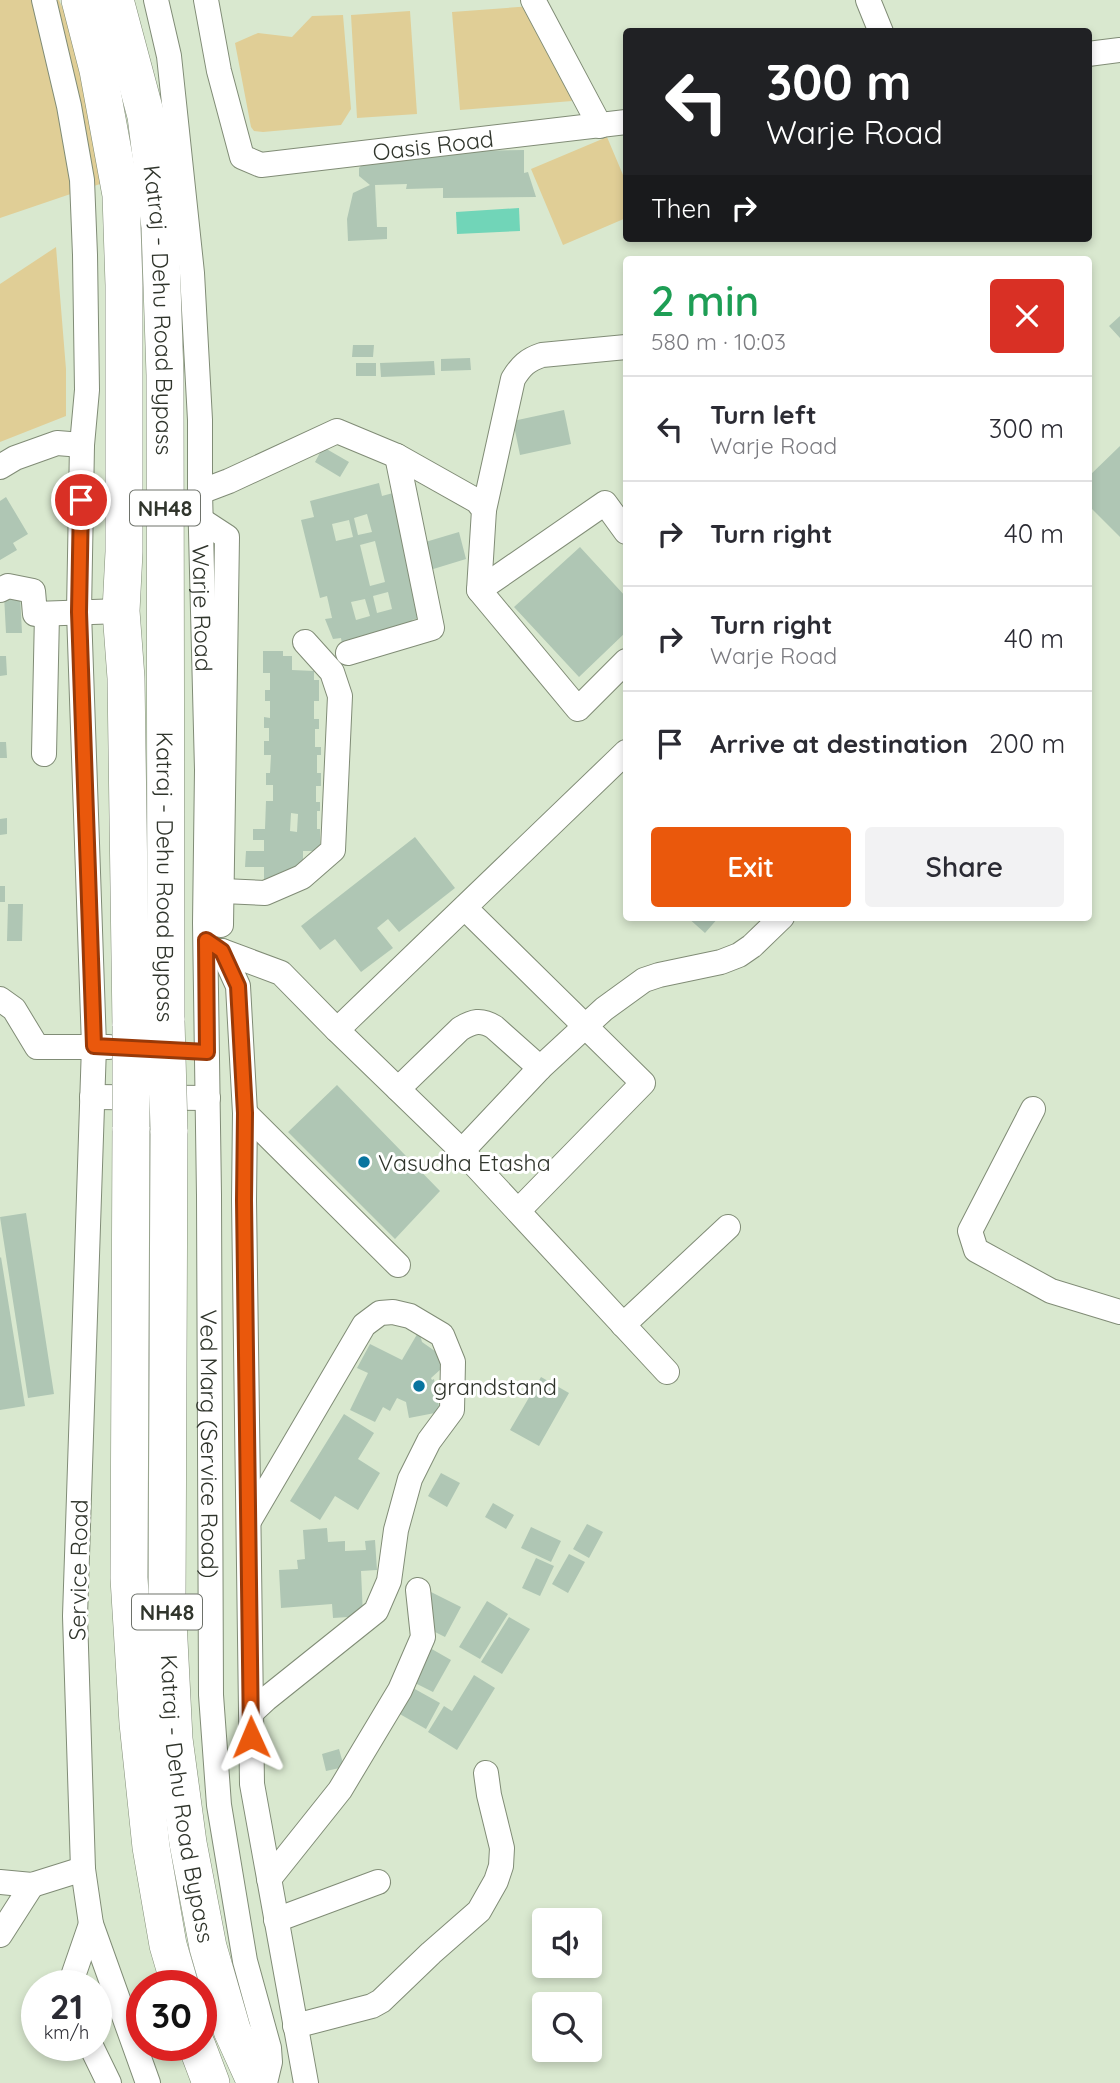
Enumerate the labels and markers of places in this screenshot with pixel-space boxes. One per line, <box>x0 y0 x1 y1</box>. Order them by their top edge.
pin <box>51 470 111 530</box>
place label: Vasudha Etasha <box>378 1148 551 1177</box>
marker: Vasudha Etasha <box>356 1154 372 1170</box>
place label: grandstand <box>433 1372 557 1401</box>
marker: grandstand <box>411 1378 427 1394</box>

